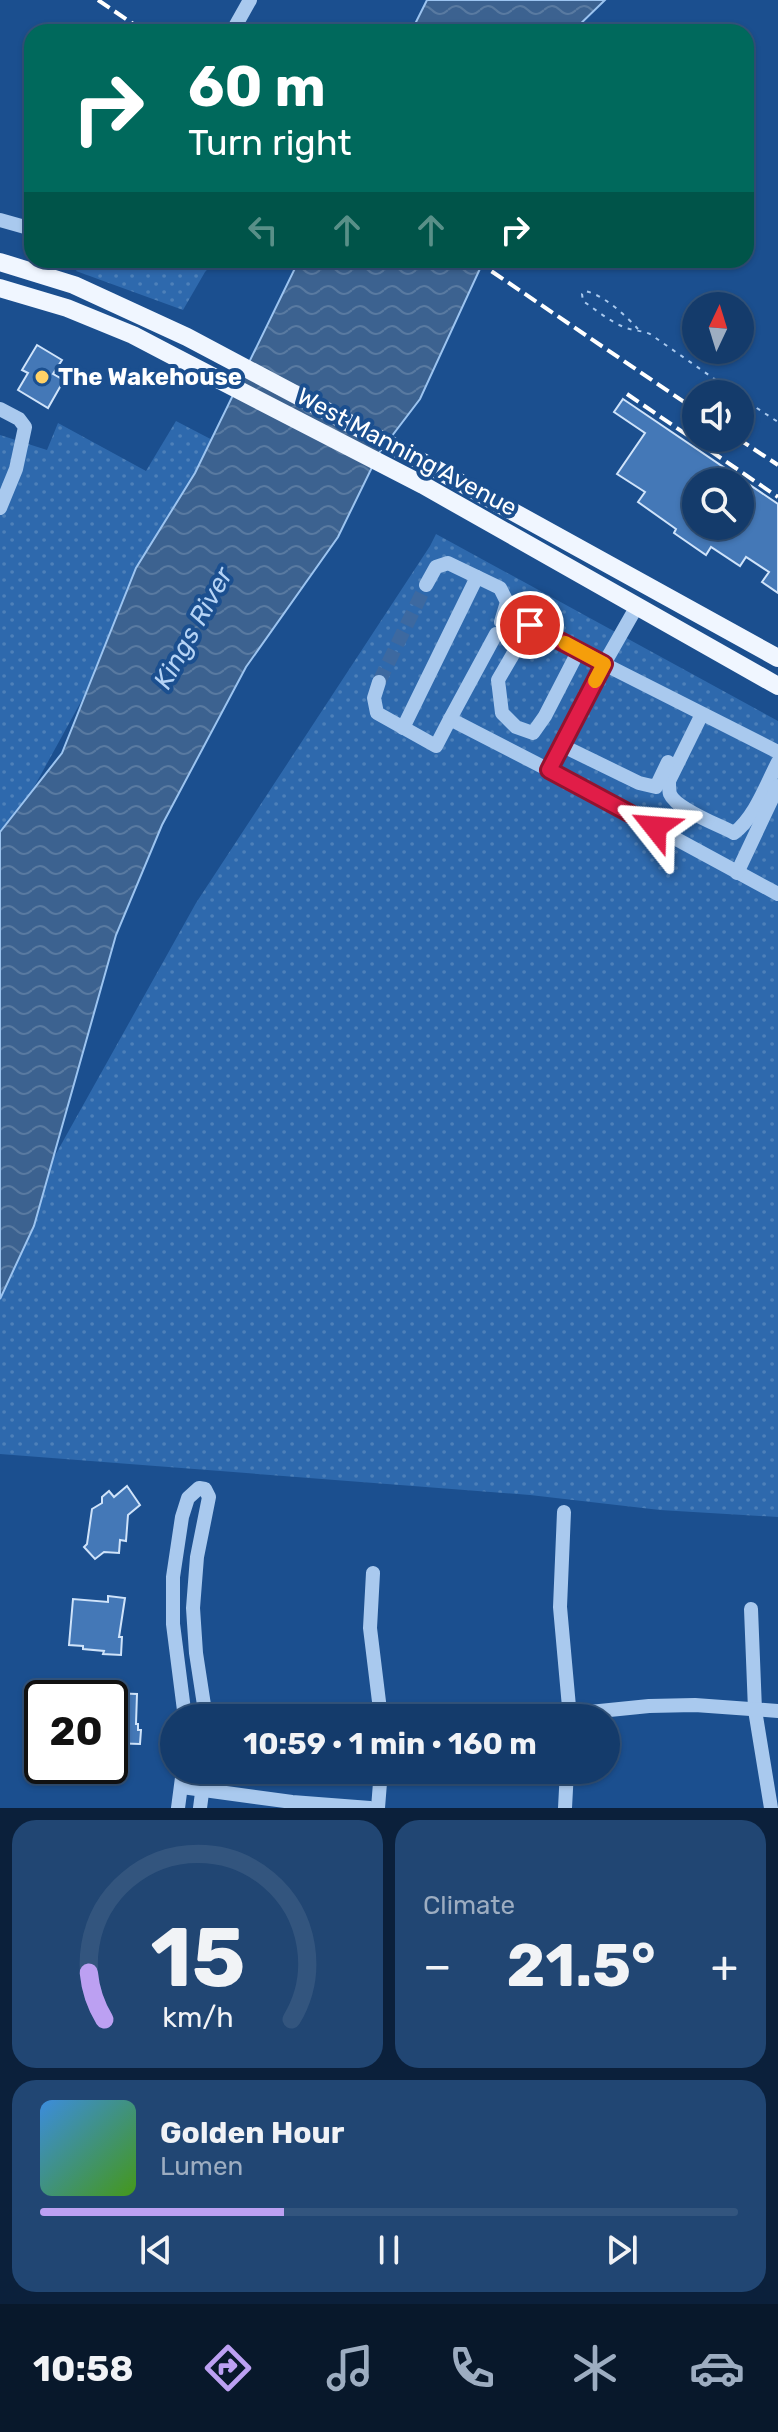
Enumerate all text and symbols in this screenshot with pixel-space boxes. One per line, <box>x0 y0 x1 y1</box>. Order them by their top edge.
text: 60 m <box>188 54 326 120</box>
icon: right <box>56 56 160 160</box>
text: Turn right <box>188 121 352 164</box>
icon: left <box>241 208 285 252</box>
icon: ahead <box>325 208 369 252</box>
icon: ahead <box>409 208 453 252</box>
icon: right <box>493 208 537 252</box>
north arrow <box>682 292 754 364</box>
map controls <box>682 292 754 540</box>
place label: The Wakehouse <box>58 363 242 391</box>
marker: The Wakehouse <box>33 368 51 386</box>
button: sound <box>682 380 754 452</box>
street label: West Manning Avenue <box>292 382 522 522</box>
button: search <box>682 468 754 540</box>
water label: Kings River <box>147 561 240 694</box>
pin <box>496 591 564 659</box>
icon: arrive <box>508 603 552 647</box>
position arrow <box>613 785 697 869</box>
speed limit sign: 20 <box>24 1680 128 1784</box>
text: 10:59 · 1 min · 160 m <box>243 1726 537 1762</box>
text: Climate <box>423 1890 515 1921</box>
text: 15 <box>150 1908 245 2007</box>
text: 21.5° <box>506 1930 656 2001</box>
text: − <box>423 1940 452 1992</box>
text: + <box>711 1940 738 1992</box>
text: km/h <box>162 2000 233 2034</box>
text: Golden Hour <box>160 2115 344 2151</box>
text: Lumen <box>160 2151 243 2182</box>
icon: previous <box>134 2228 178 2272</box>
icon: pause <box>367 2228 411 2272</box>
icon: next <box>600 2228 644 2272</box>
icon: directions <box>200 2340 256 2396</box>
icon: music <box>322 2340 378 2396</box>
icon: phone <box>444 2340 500 2396</box>
icon: climate <box>567 2340 623 2396</box>
icon: car <box>689 2340 745 2396</box>
text: 10:58 <box>33 2347 134 2390</box>

